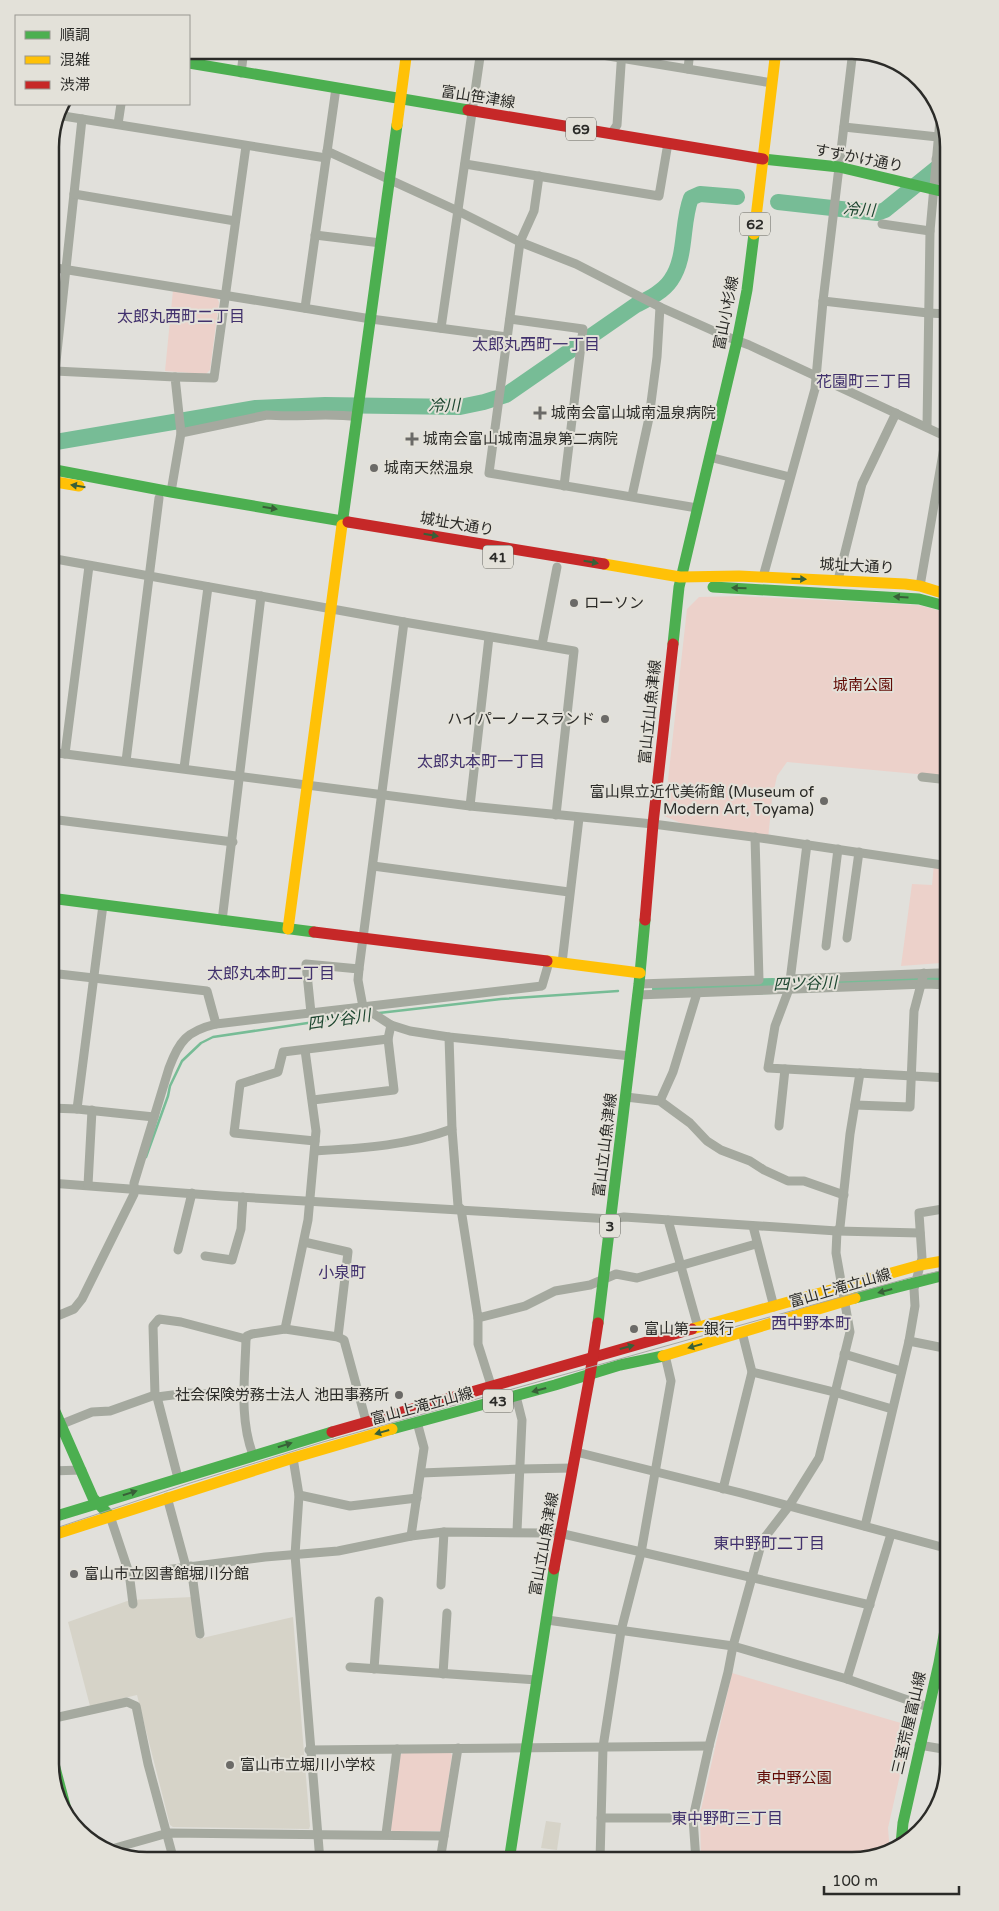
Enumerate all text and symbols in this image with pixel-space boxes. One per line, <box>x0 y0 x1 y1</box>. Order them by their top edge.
legend <box>15 15 190 105</box>
text: 順調 <box>60 26 90 44</box>
text: 混雑 <box>60 51 90 69</box>
text: 渋滞 <box>60 76 90 94</box>
street label: 富山笹津線 <box>440 82 516 112</box>
road number: 69 <box>566 118 596 140</box>
street label: すずかけ通り <box>813 141 905 175</box>
water label: 冷川 <box>842 199 877 221</box>
road number: 62 <box>740 212 770 235</box>
street label: 富山小杉線 <box>710 274 742 352</box>
district label: 太郎丸西町二丁目 <box>117 307 245 327</box>
district label: 太郎丸西町一丁目 <box>472 335 600 355</box>
district label: 花園町三丁目 <box>816 372 912 392</box>
water label: 冷川 <box>428 395 462 417</box>
place label: 城南会富山城南温泉病院 <box>551 404 716 422</box>
marker: 城南会富山城南温泉病院 <box>533 406 547 420</box>
place label: 城南会富山城南温泉第二病院 <box>423 430 618 448</box>
marker: 城南会富山城南温泉第二病院 <box>405 432 419 446</box>
place label: 城南天然温泉 <box>384 459 474 477</box>
marker: 城南天然温泉 <box>368 462 380 474</box>
one-way arrow <box>69 481 85 489</box>
one-way arrow <box>263 505 279 513</box>
street label: 城址大通り <box>418 509 496 539</box>
one-way arrow <box>423 532 439 540</box>
road number: 41 <box>483 546 513 568</box>
street label: 城址大通り <box>819 555 895 577</box>
one-way arrow <box>583 558 599 566</box>
one-way arrow <box>791 575 807 583</box>
one-way arrow <box>731 584 747 592</box>
one-way arrow <box>893 593 909 601</box>
place label: ローソン <box>584 594 644 612</box>
marker: ローソン <box>568 597 580 609</box>
street label: 富山立山魚津線 <box>636 659 664 765</box>
park label: 城南公園 <box>833 676 893 694</box>
place label: ハイパーノースランド <box>447 710 595 728</box>
marker: ハイパーノースランド <box>599 713 611 725</box>
district label: 太郎丸本町一丁目 <box>417 752 545 772</box>
place label: 富山県立近代美術館 (Museum of Modern Art, Toyama) <box>590 783 814 818</box>
marker: 富山県立近代美術館 (Museum of Modern Art, Toyama) <box>818 795 830 807</box>
district label: 太郎丸本町二丁目 <box>207 964 335 984</box>
water label: 四ツ谷川 <box>773 973 839 995</box>
water label: 四ツ谷川 <box>306 1005 374 1034</box>
street label: 富山立山魚津線 <box>590 1092 620 1198</box>
road number: 3 <box>600 1214 620 1238</box>
district label: 小泉町 <box>318 1263 366 1283</box>
street label: 富山上滝立山線 <box>787 1265 893 1311</box>
one-way arrow <box>877 1287 892 1295</box>
district label: 西中野本町 <box>771 1314 851 1334</box>
place label: 富山第一銀行 <box>644 1320 734 1338</box>
marker: 富山第一銀行 <box>628 1323 640 1335</box>
one-way arrow <box>688 1342 703 1350</box>
one-way arrow <box>619 1343 634 1351</box>
street label: 富山上滝立山線 <box>369 1384 475 1428</box>
place label: 社会保険労務士法人 池田事務所 <box>175 1386 389 1404</box>
one-way arrow <box>531 1386 546 1394</box>
marker: 社会保険労務士法人 池田事務所 <box>393 1389 405 1401</box>
road number: 43 <box>483 1390 513 1412</box>
one-way arrow <box>374 1429 389 1437</box>
one-way arrow <box>278 1441 293 1449</box>
one-way arrow <box>123 1489 138 1497</box>
street label: 富山立山魚津線 <box>526 1491 562 1597</box>
district label: 東中野町二丁目 <box>713 1534 825 1554</box>
place label: 富山市立図書館堀川分館 <box>84 1565 249 1583</box>
marker: 富山市立図書館堀川分館 <box>68 1568 80 1580</box>
street label: 三室荒屋富山線 <box>888 1670 930 1776</box>
place label: 富山市立堀川小学校 <box>240 1756 375 1774</box>
marker: 富山市立堀川小学校 <box>224 1759 236 1771</box>
park label: 東中野公園 <box>756 1769 832 1787</box>
district label: 東中野町三丁目 <box>671 1809 783 1829</box>
scale bar <box>824 1864 959 1896</box>
text: 100 m <box>832 1872 878 1890</box>

